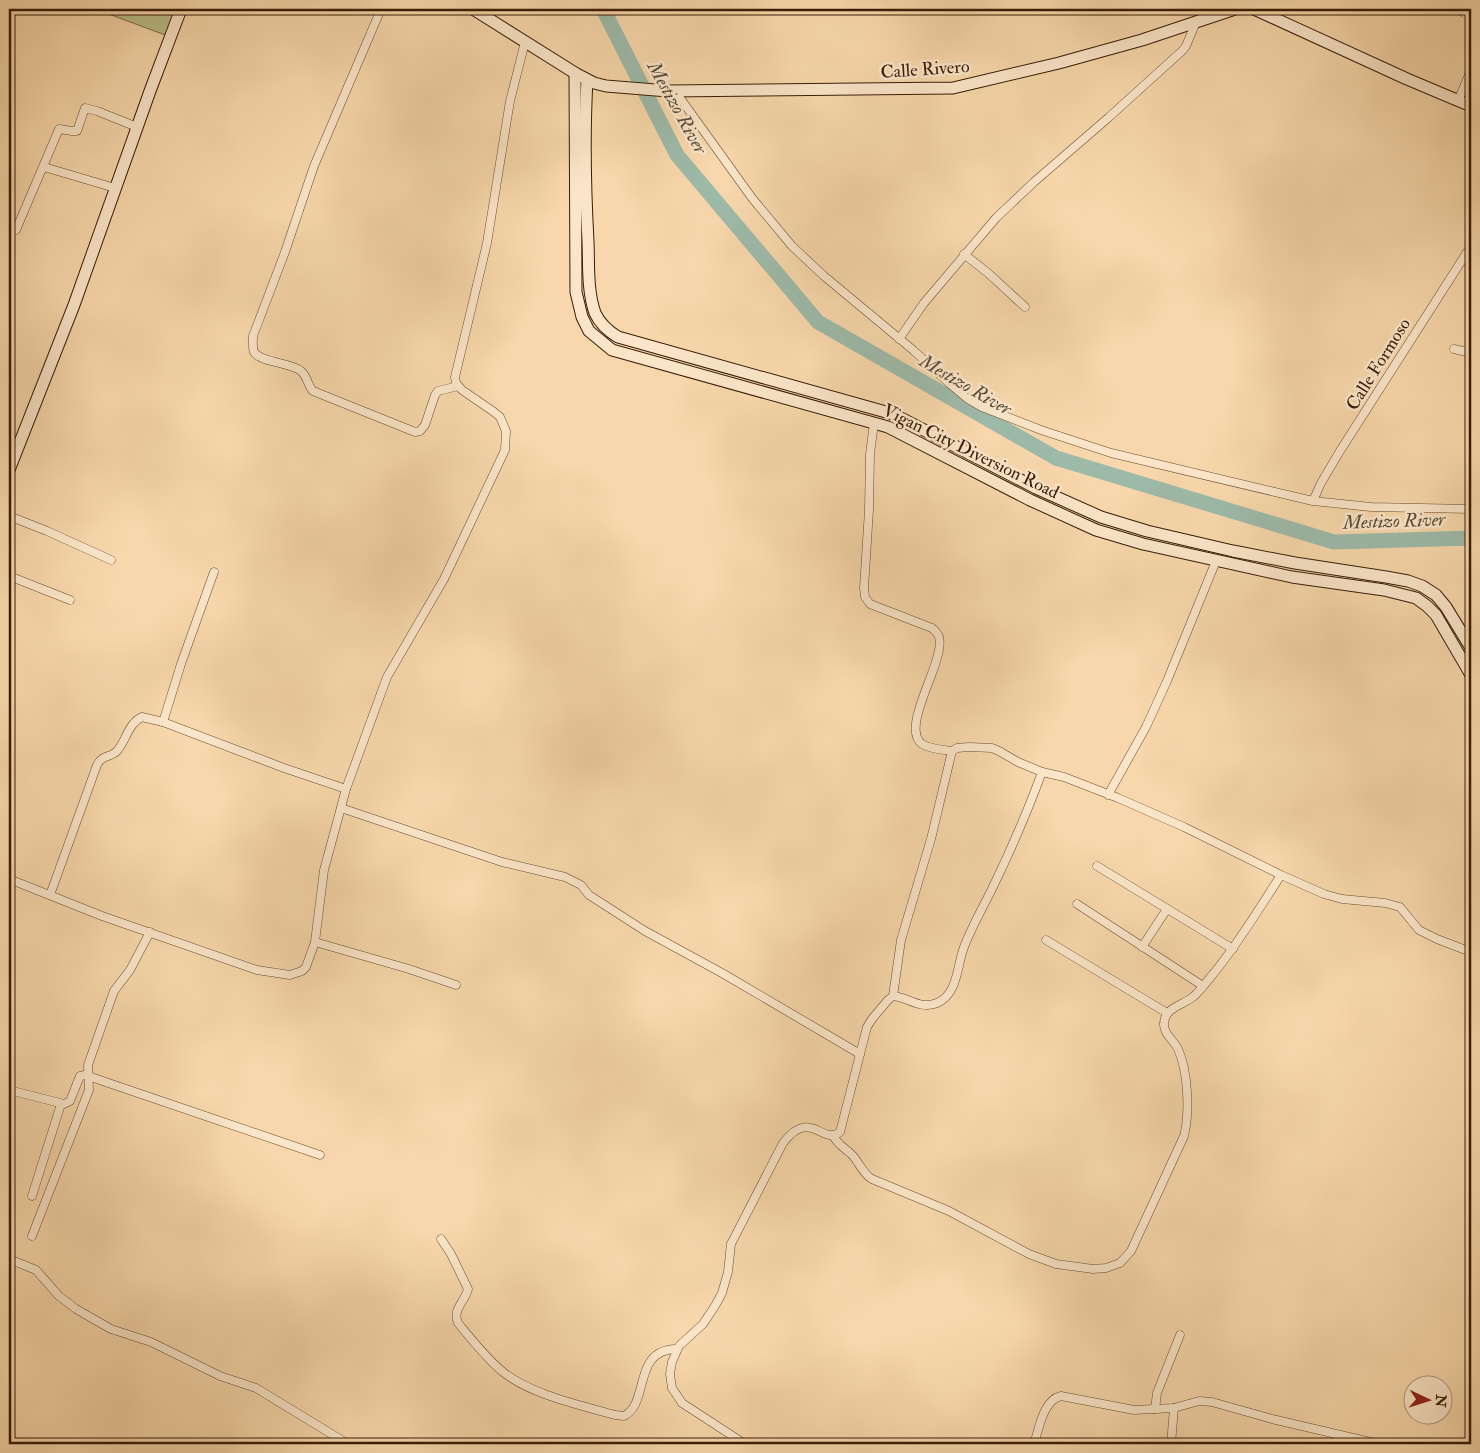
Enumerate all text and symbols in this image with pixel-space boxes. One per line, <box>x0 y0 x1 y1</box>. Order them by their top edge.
street label: Calle Rivero <box>880 55 971 84</box>
water label: Mestizo River <box>641 56 713 159</box>
street label: Calle Formoso <box>1341 314 1416 415</box>
water label: Mestizo River <box>914 348 1017 421</box>
street label: Vigan City Diversion Road <box>879 399 1063 504</box>
water label: Mestizo River <box>1342 507 1446 535</box>
north arrow <box>1402 1376 1452 1426</box>
text: N <box>1432 1393 1449 1408</box>

